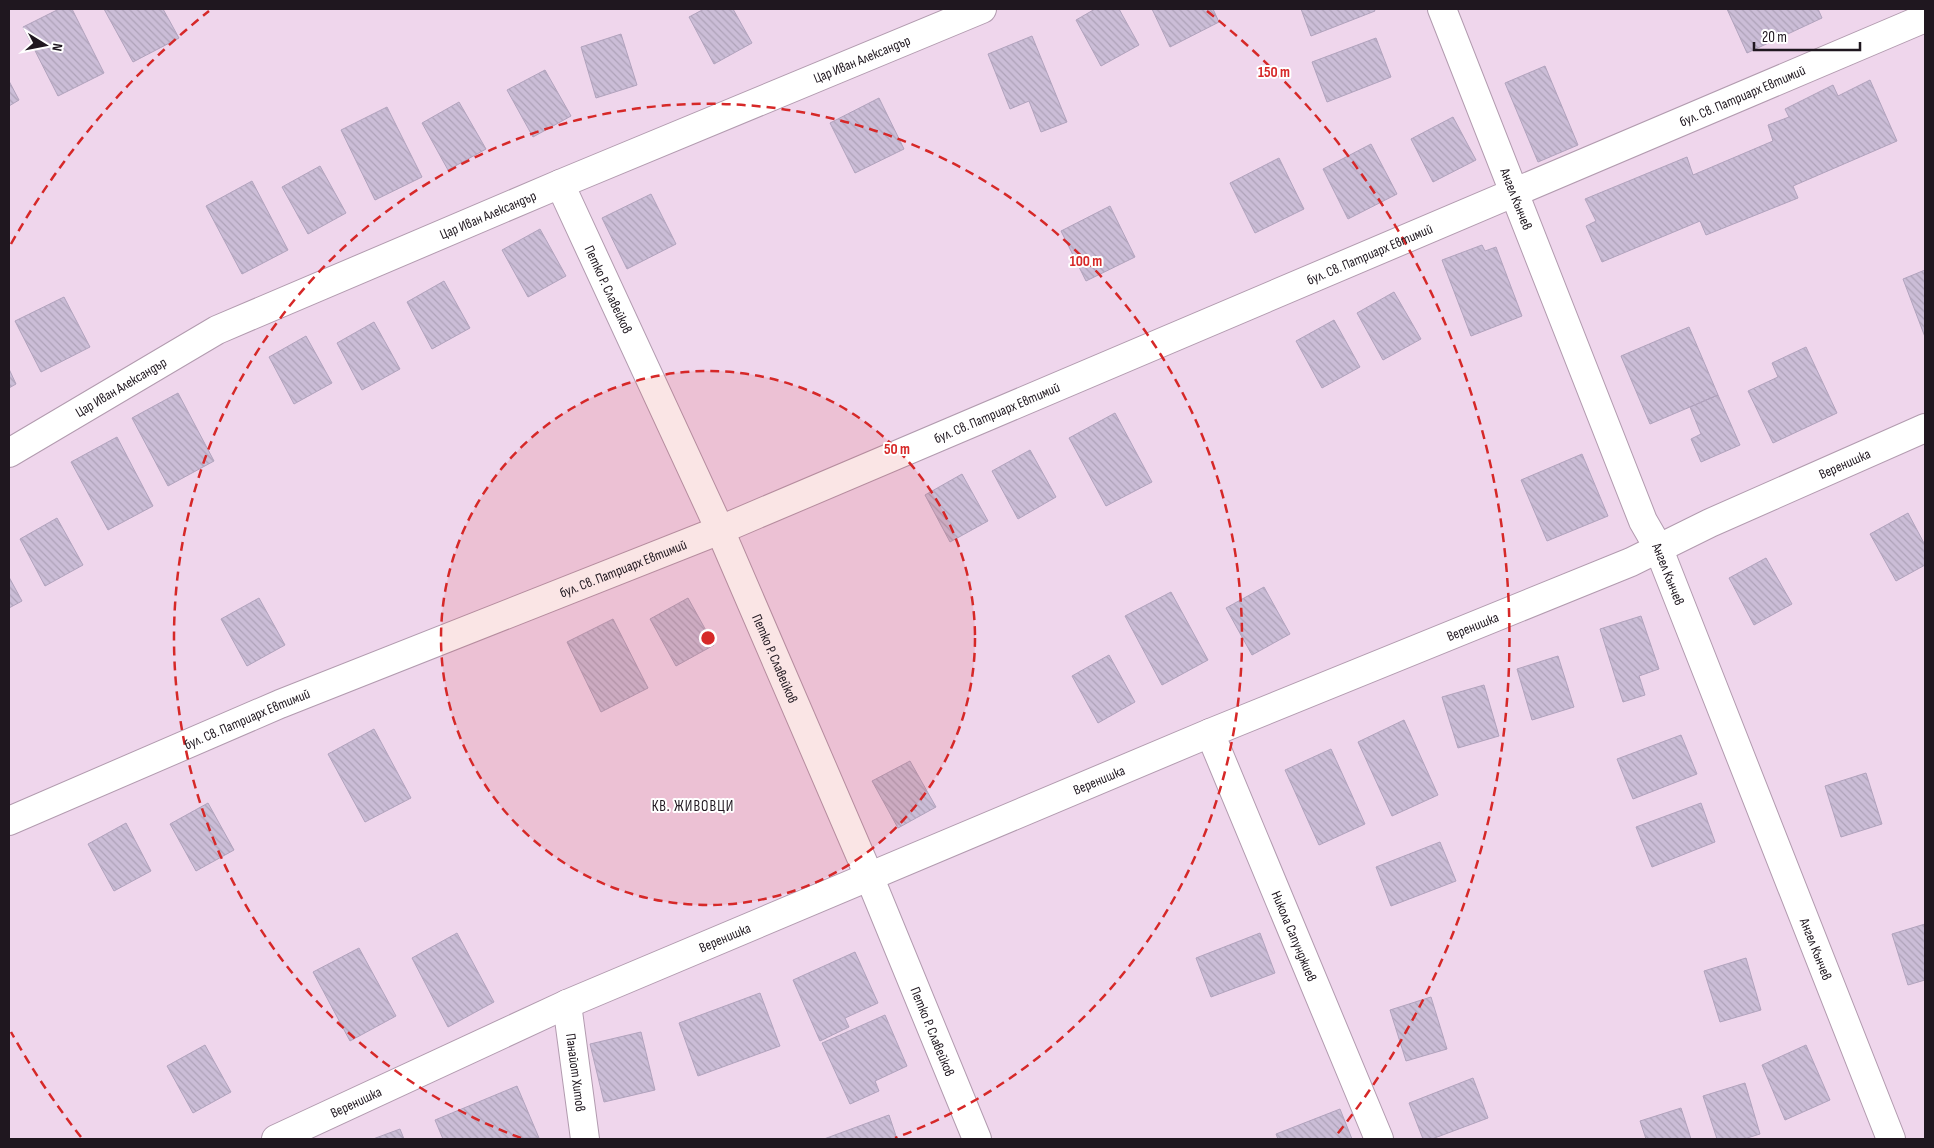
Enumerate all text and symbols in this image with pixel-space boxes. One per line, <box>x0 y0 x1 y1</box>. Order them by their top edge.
north arrow <box>20 20 70 70</box>
scale bar <box>1754 20 1860 52</box>
text: 20 m <box>1762 28 1787 47</box>
street label: Цар Иван Александър <box>811 31 913 87</box>
text: N <box>48 42 66 52</box>
street label: бул. Св. Патриарх Евтимий <box>1677 61 1808 130</box>
text: 150 m <box>1258 63 1290 82</box>
street label: Ангел Кънчев <box>1496 165 1536 232</box>
street label: Цар Иван Александър <box>437 187 539 243</box>
street label: бул. Св. Патриарх Евтимий <box>1304 220 1435 288</box>
street label: Петко Р. Славейков <box>581 243 636 336</box>
text: 100 m <box>1070 252 1102 271</box>
street label: Цар Иван Александър <box>72 353 170 420</box>
street label: бул. Св. Патриарх Евтимий <box>931 378 1062 447</box>
text: 50 m <box>884 440 910 459</box>
street label: Веренишка <box>1816 445 1873 482</box>
street label: бул. Св. Патриарх Евтимий <box>557 536 689 601</box>
street label: Ангел Кънчев <box>1648 539 1689 608</box>
street label: Веренишка <box>1444 608 1501 644</box>
street label: Петко Р. Славейков <box>749 611 802 706</box>
centre of rings <box>699 629 717 647</box>
street label: бул. Св. Патриарх Евтимий <box>181 684 312 753</box>
street label: Веренишка <box>1070 761 1127 798</box>
district label: КВ. ЖИВОВЦИ <box>652 797 734 816</box>
street label: Никола Сапунджиев <box>1268 888 1321 984</box>
street label: Ангел Кънчев <box>1796 915 1836 983</box>
street label: Веренишка <box>696 919 753 956</box>
street label: Петко Р. Славейков <box>907 984 959 1079</box>
street label: Панайот Хитов <box>562 1032 590 1113</box>
street label: Веренишка <box>328 1083 384 1121</box>

